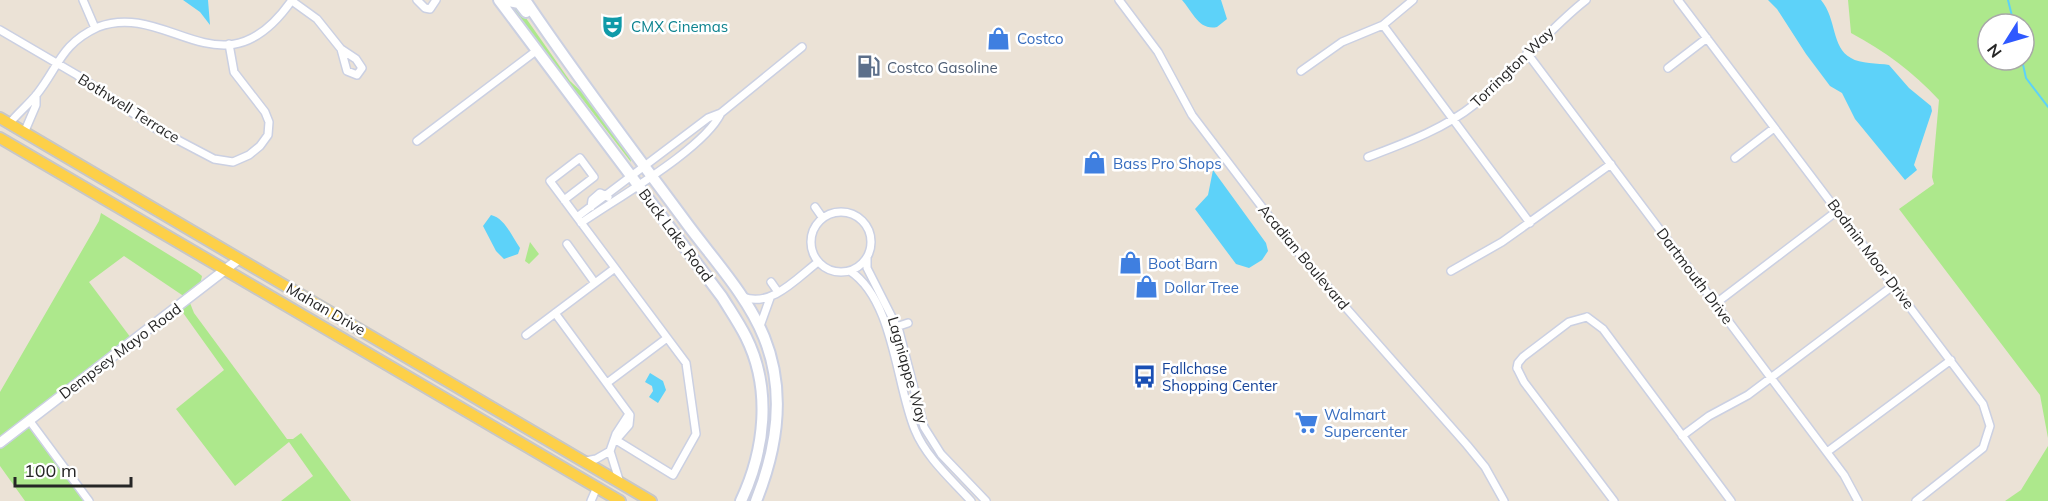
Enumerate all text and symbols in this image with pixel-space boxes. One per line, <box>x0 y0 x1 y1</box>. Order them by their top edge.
north arrow <box>1976 12 2036 72</box>
theatre icon: CMX Cinemas <box>600 13 626 39</box>
place label: CMX Cinemas <box>631 17 728 36</box>
street label: Torrington Way <box>1467 23 1557 111</box>
shop icon: Costco <box>986 25 1012 51</box>
place label: Costco <box>1017 29 1064 48</box>
text: N <box>1982 40 2006 62</box>
fuel station icon: Costco Gasoline <box>856 54 882 80</box>
place label: Costco Gasoline <box>887 58 998 77</box>
street label: Bothwell Terrace <box>75 69 183 147</box>
shop icon: Bass Pro Shops <box>1082 150 1108 176</box>
place label: Bass Pro Shops <box>1113 154 1222 173</box>
street label: Buck Lake Road <box>635 185 717 285</box>
street label: Bodmin Moor Drive <box>1823 195 1919 313</box>
street label: Acadian Boulevard <box>1254 200 1354 314</box>
street label: Dartmouth Drive <box>1653 224 1737 328</box>
shop icon: Boot Barn <box>1117 250 1143 276</box>
place label: Boot Barn <box>1148 254 1218 273</box>
shop icon: Dollar Tree <box>1133 274 1159 300</box>
place label: Dollar Tree <box>1164 278 1239 297</box>
street label: Mahan Drive <box>283 279 369 339</box>
street label: Dempsey Mayo Road <box>55 299 185 403</box>
street label: Lagniappe Way <box>884 314 932 426</box>
place label: Fallchase Shopping Center <box>1162 359 1278 395</box>
bus stop icon: Fallchase Shopping Center <box>1131 364 1157 390</box>
place label: Walmart Supercenter <box>1324 405 1408 441</box>
supermarket icon: Walmart Supercenter <box>1293 410 1319 436</box>
scale bar <box>15 450 130 488</box>
text: 100 m <box>24 459 77 482</box>

